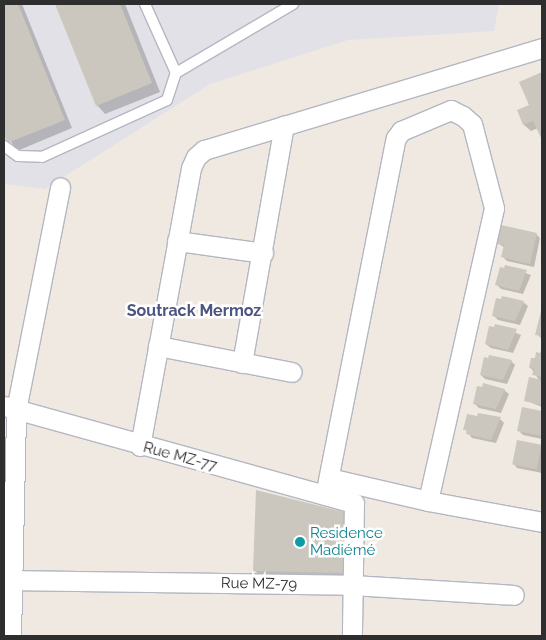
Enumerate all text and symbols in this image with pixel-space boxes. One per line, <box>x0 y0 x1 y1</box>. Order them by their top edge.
district label: Soutrack Mermoz <box>127 301 261 321</box>
street label: Rue MZ-77 <box>141 439 219 475</box>
place label: Residence Madiémé <box>310 524 383 559</box>
marker: Residence Madiémé <box>294 536 306 548</box>
street label: Rue MZ-79 <box>221 574 297 594</box>

